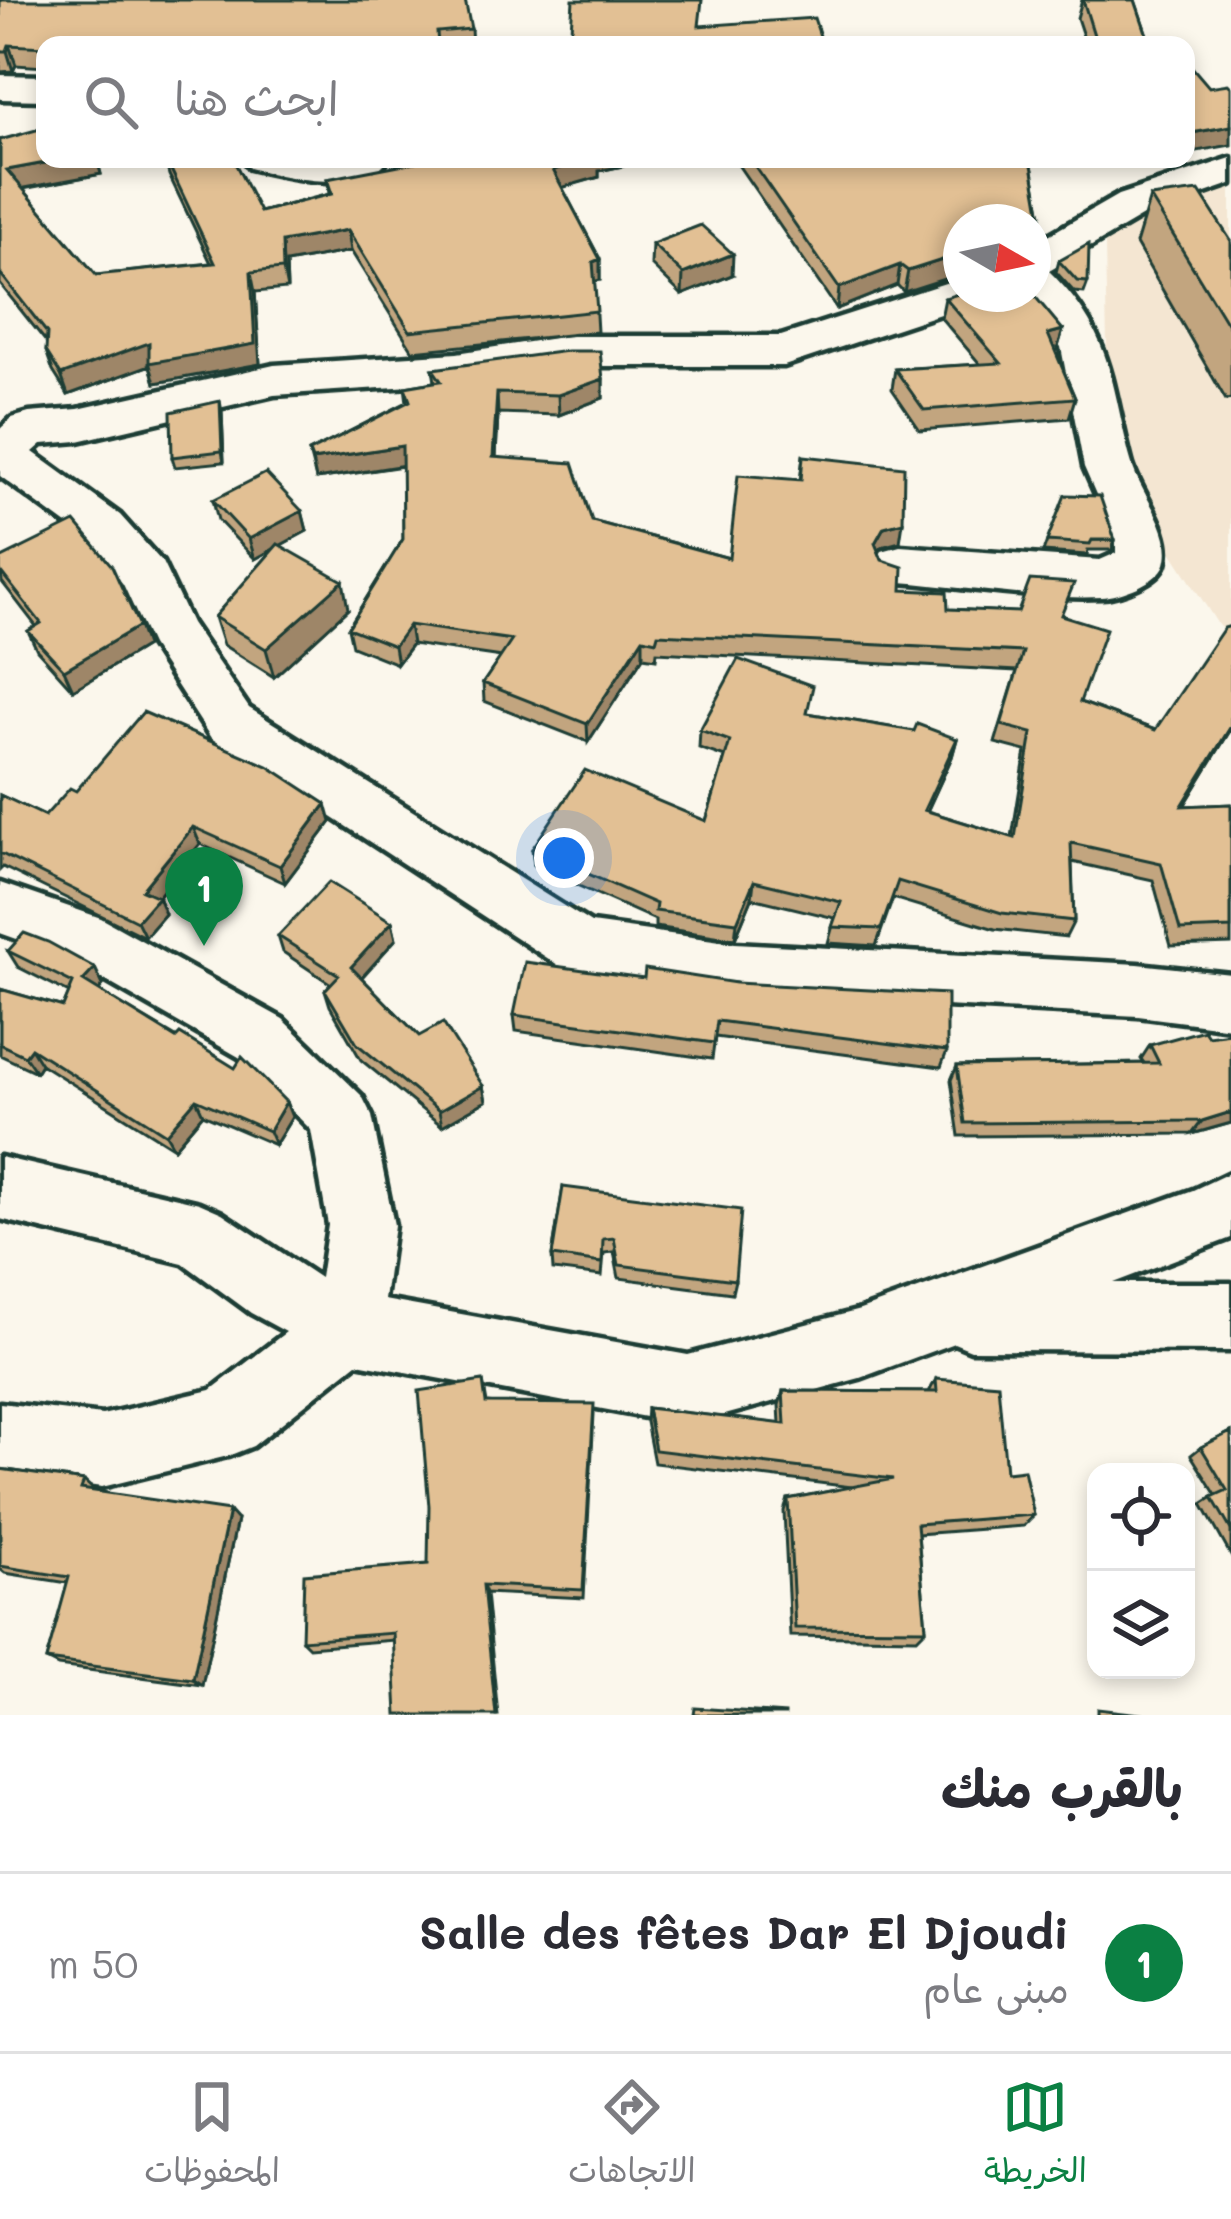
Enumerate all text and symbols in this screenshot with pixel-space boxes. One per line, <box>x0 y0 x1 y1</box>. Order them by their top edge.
search box <box>36 36 1195 168</box>
text: ابحث هنا <box>174 68 339 126</box>
icon: search <box>78 69 144 135</box>
north arrow <box>943 204 1051 312</box>
your location <box>534 828 594 888</box>
pin: 1 <box>165 847 243 946</box>
map controls <box>1087 1463 1195 1679</box>
button: locate <box>1087 1463 1195 1571</box>
button: layers <box>1087 1571 1195 1679</box>
text: بالقرب منك <box>941 1753 1183 1820</box>
text: Salle des fêtes Dar El Djoudi <box>419 1902 1069 1960</box>
text: 50 m <box>48 1937 138 1988</box>
text: 1 <box>1135 1937 1153 1988</box>
text: مبنى عام <box>923 1962 1069 2013</box>
tab: المحفوظات <box>144 2074 280 2200</box>
tab: الاتجاهات <box>568 2074 696 2200</box>
tab: الخريطة <box>984 2074 1087 2200</box>

